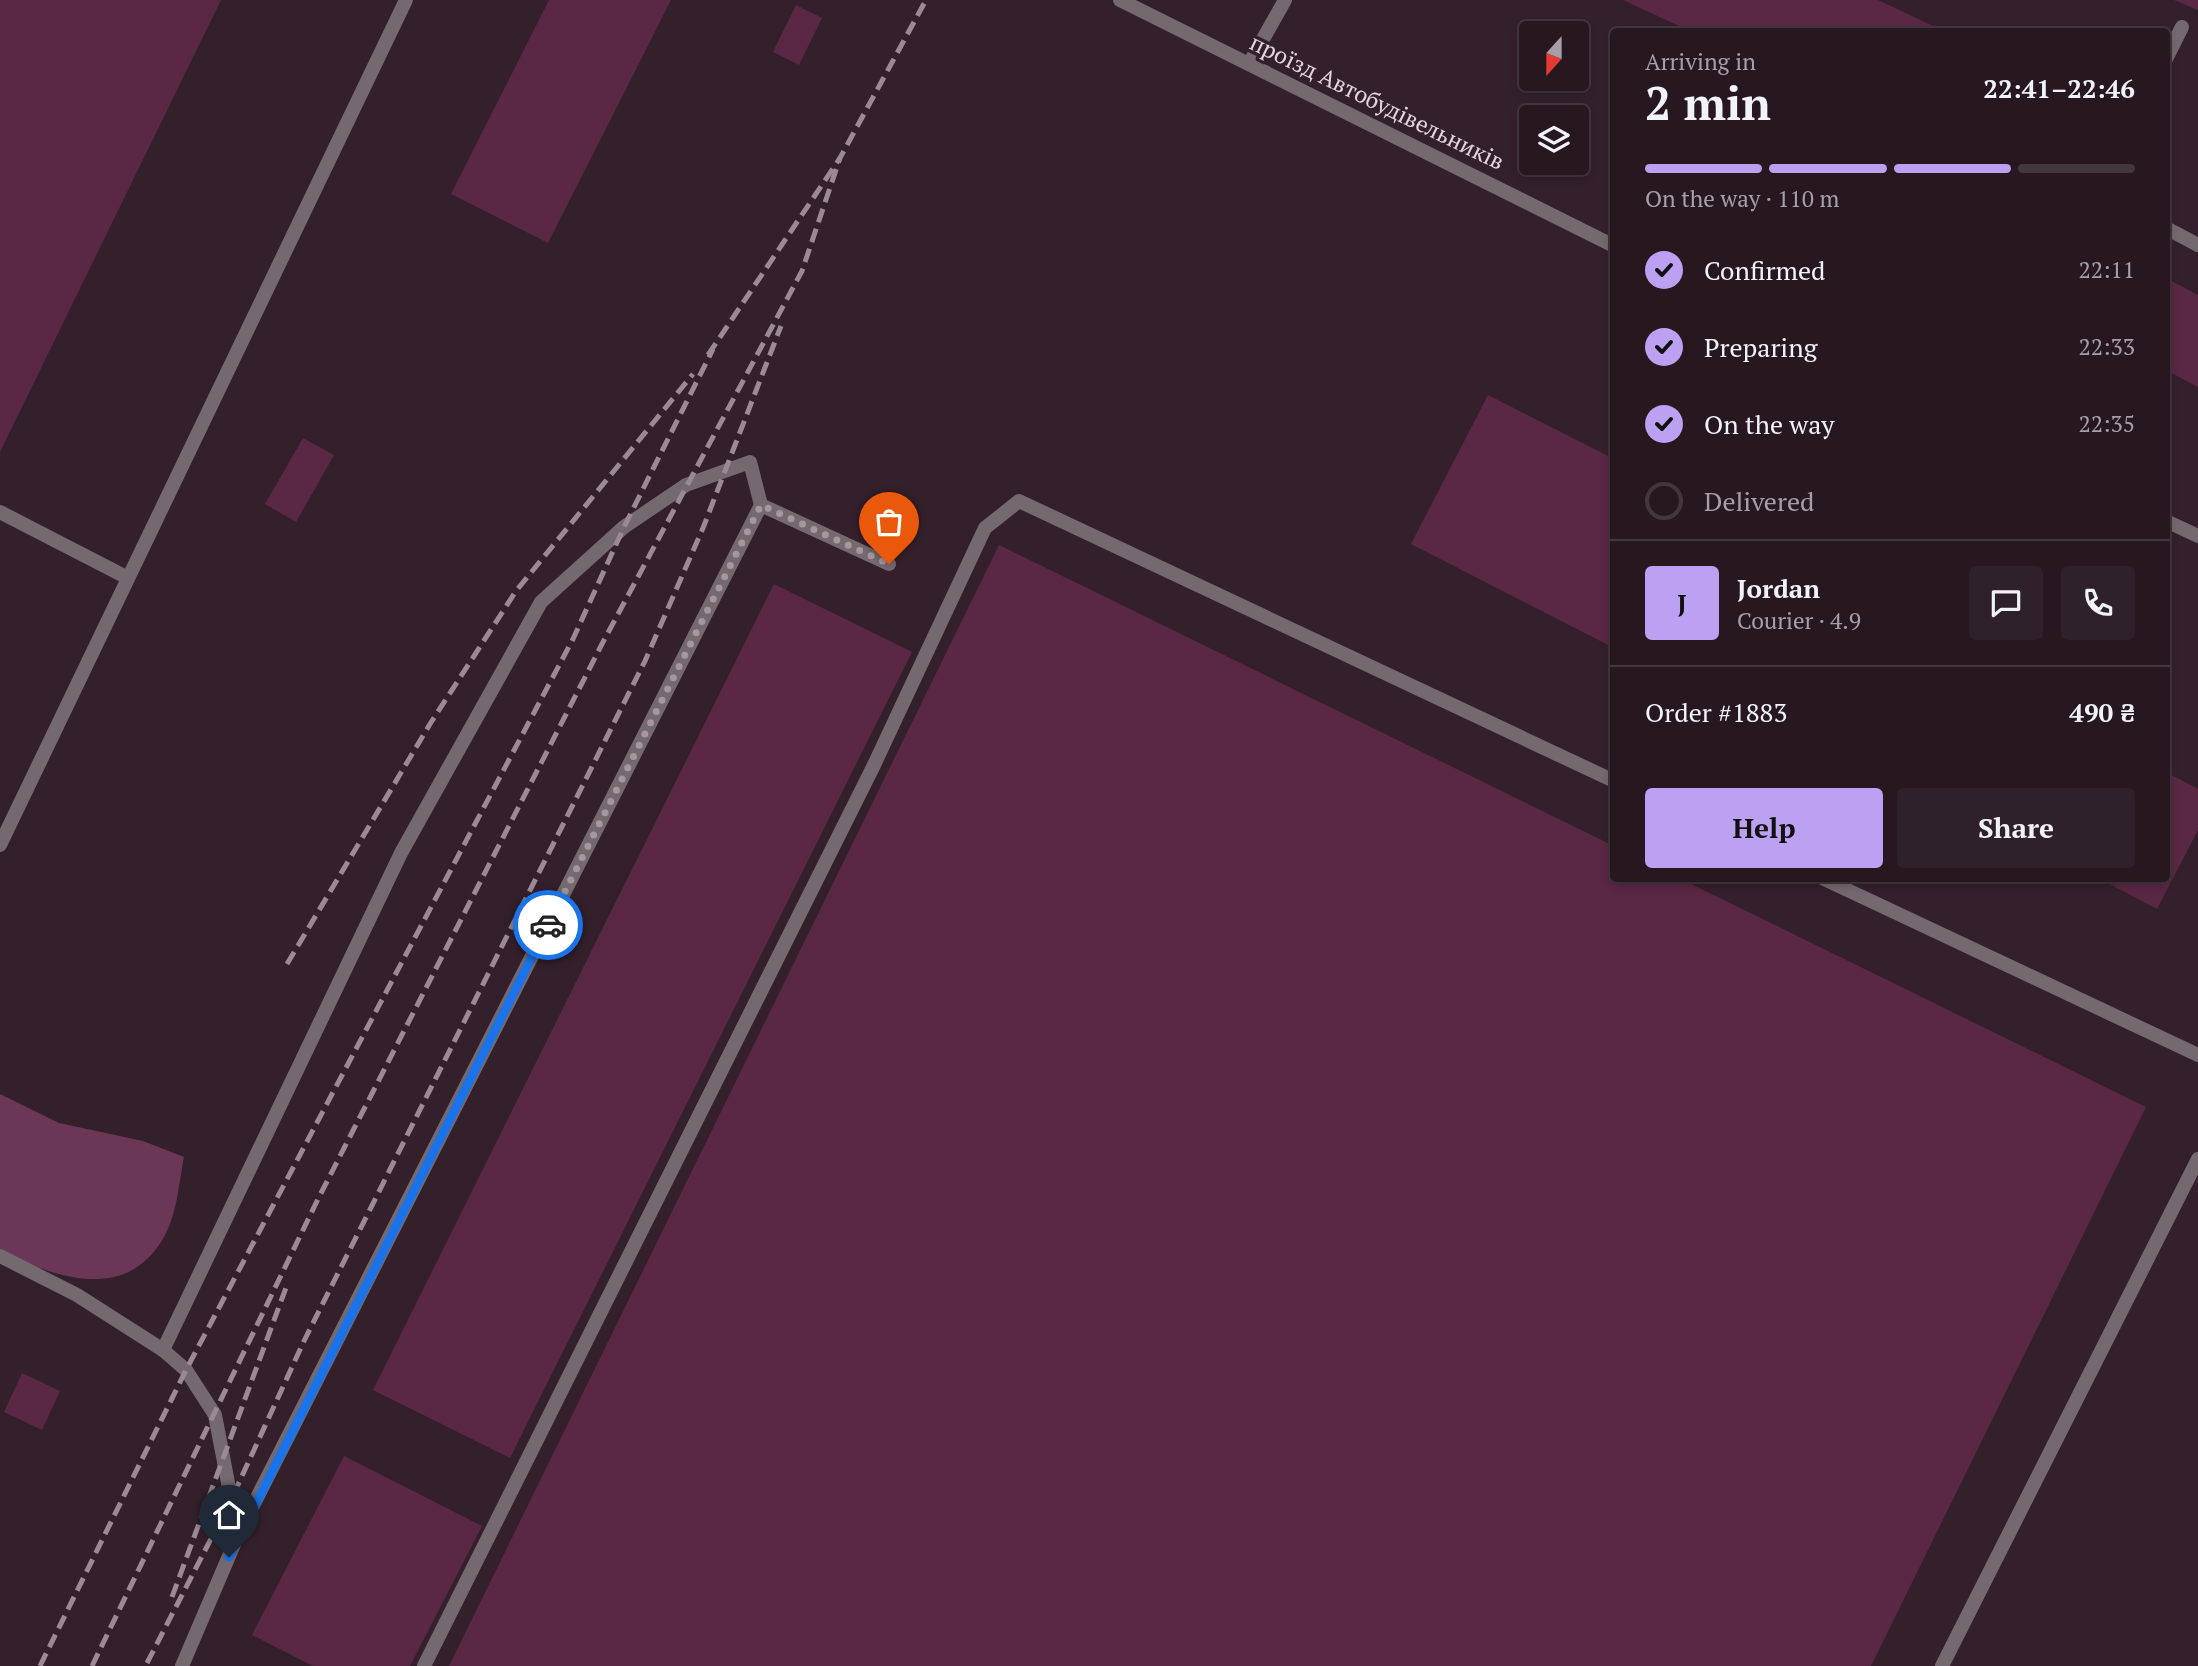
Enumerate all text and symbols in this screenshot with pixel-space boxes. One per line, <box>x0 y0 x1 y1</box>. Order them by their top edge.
north arrow <box>1519 21 1589 91</box>
map controls <box>1519 21 1589 175</box>
street label: проїзд Автобудівельників <box>1245 26 1510 177</box>
text: Arriving in <box>1645 46 1756 77</box>
text: 22:41–22:46 <box>1983 71 2135 105</box>
text: 2 min <box>1645 72 1771 133</box>
button: layers <box>1519 105 1589 175</box>
text: On the way · 110 m <box>1645 183 1839 214</box>
icon: check <box>1645 251 1683 289</box>
text: Confirmed <box>1704 253 1825 287</box>
text: 22:11 <box>2078 254 2135 285</box>
icon: check <box>1645 328 1683 366</box>
text: Preparing <box>1704 330 1817 364</box>
text: 22:33 <box>2078 331 2135 362</box>
icon: check <box>1645 405 1683 443</box>
text: On the way <box>1704 407 1835 441</box>
text: 22:35 <box>2078 408 2135 439</box>
text: Delivered <box>1704 484 1814 518</box>
pin <box>859 492 919 564</box>
icon: bag <box>870 503 908 541</box>
button: chat <box>1969 566 2043 640</box>
button: phone <box>2061 566 2135 640</box>
text: Jordan <box>1737 571 1820 605</box>
text: J <box>1677 586 1687 620</box>
text: Courier · 4.9 <box>1737 605 1861 636</box>
text: Order #1883 <box>1645 695 1787 729</box>
text: 490 ₴ <box>2069 695 2135 729</box>
button: Help <box>1645 788 1883 868</box>
button: Share <box>1897 788 2135 868</box>
courier <box>513 890 583 960</box>
icon: car <box>529 906 567 944</box>
pin <box>199 1485 259 1557</box>
icon: home <box>210 1496 248 1534</box>

